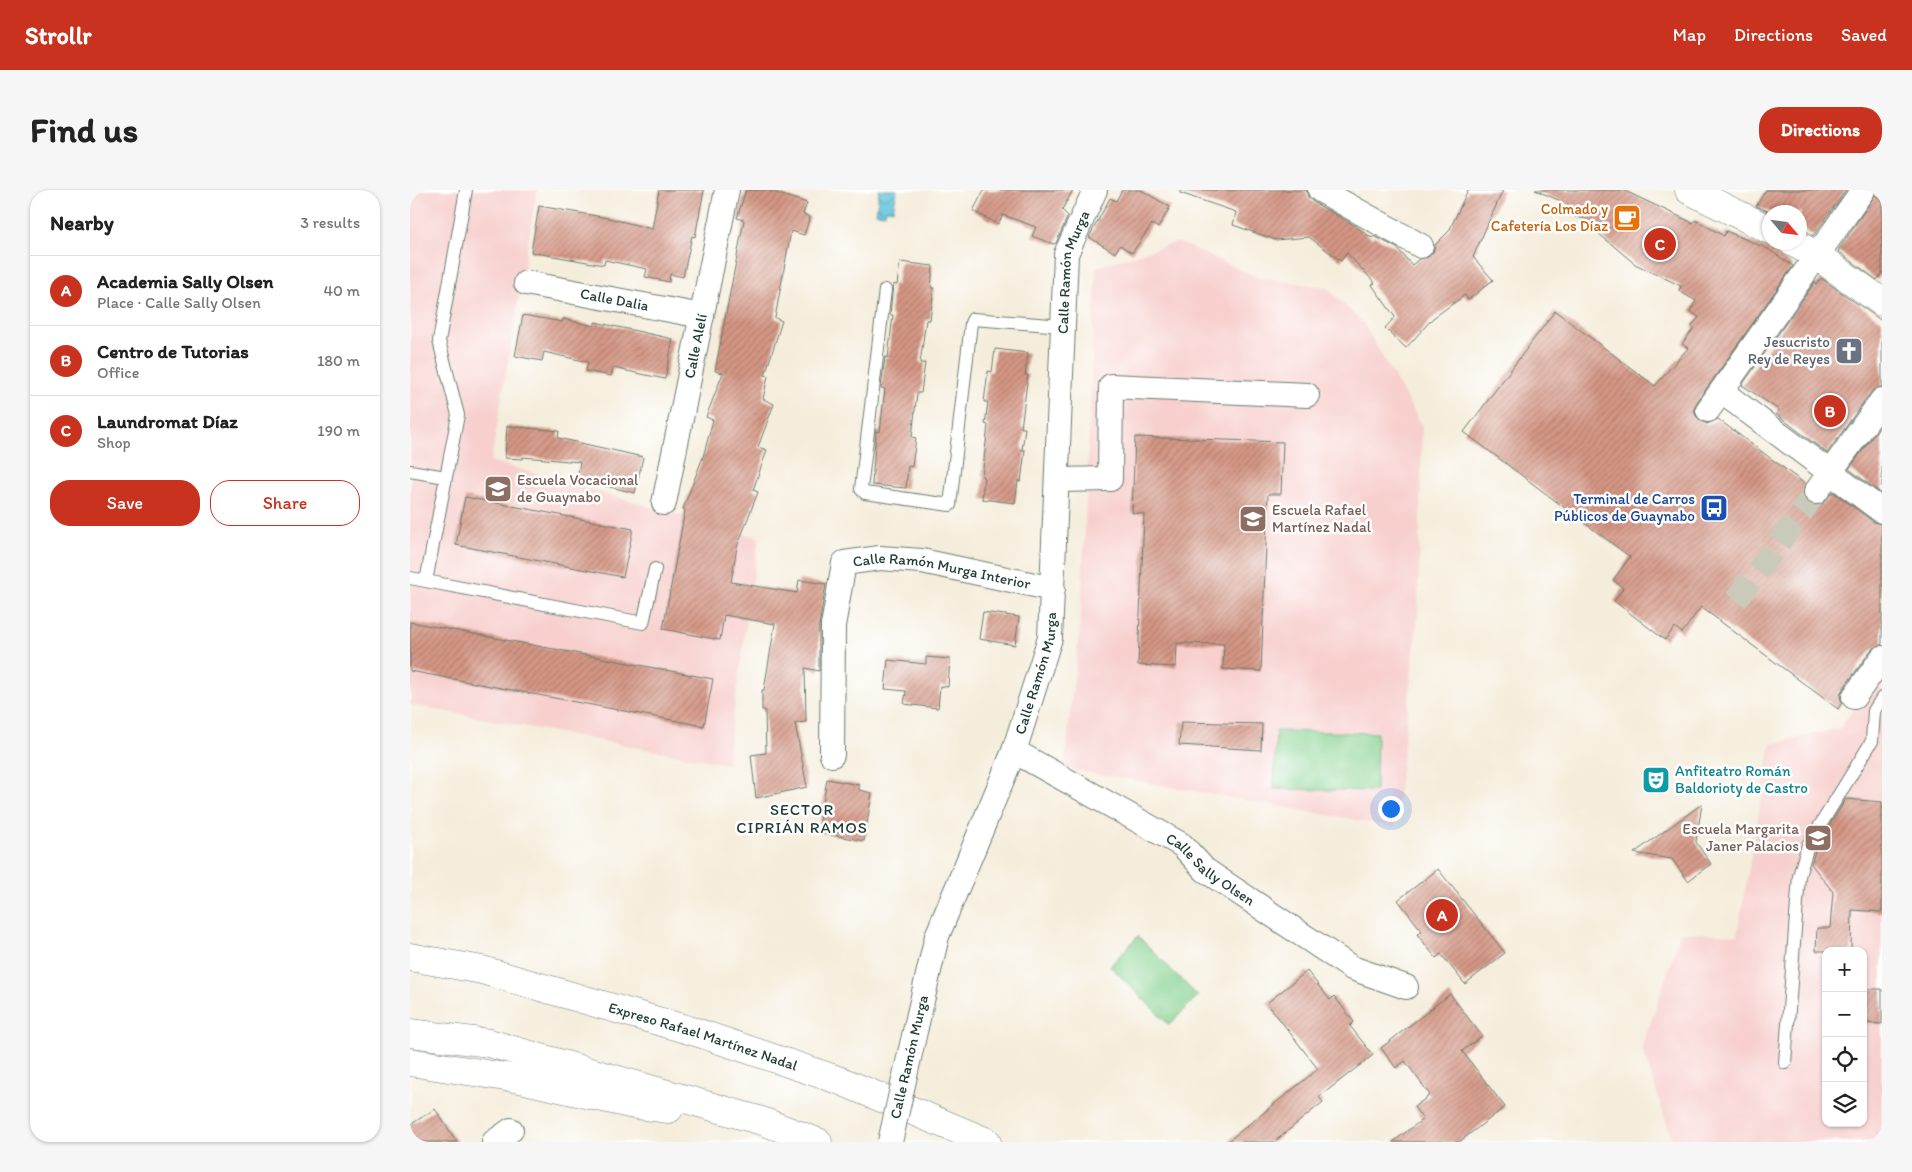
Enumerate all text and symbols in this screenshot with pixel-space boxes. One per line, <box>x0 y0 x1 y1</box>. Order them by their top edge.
text: Strollr <box>25 21 91 50</box>
text: Map <box>1673 24 1706 46</box>
text: Directions <box>1734 24 1813 46</box>
text: Saved <box>1841 24 1887 46</box>
button: Directions <box>1759 107 1882 153</box>
text: Find us <box>30 109 138 151</box>
place label: Colmado y Cafetería Los Díaz <box>1491 200 1608 235</box>
cafe icon: Colmado y Cafetería Los Díaz <box>1612 203 1642 233</box>
north arrow <box>1762 205 1807 250</box>
street label: Calle Ramón Murga <box>1054 207 1094 334</box>
text: Nearby <box>50 210 114 235</box>
text: 3 results <box>300 213 360 232</box>
pin: C <box>1644 225 1676 263</box>
text: Academia Sally Olsen <box>97 270 274 293</box>
text: A <box>61 281 71 300</box>
text: 40 m <box>323 281 360 300</box>
street label: Calle Dalia <box>579 284 651 315</box>
text: Place · Calle Sally Olsen <box>97 293 261 312</box>
street label: Calle Alelí <box>680 312 711 380</box>
place label: Jesucristo Rey de Reyes <box>1748 333 1830 368</box>
church icon: Jesucristo Rey de Reyes <box>1834 336 1864 366</box>
text: Centro de Tutorias <box>97 340 249 363</box>
text: B <box>61 351 71 370</box>
text: 180 m <box>317 351 360 370</box>
text: Office <box>97 363 139 382</box>
pin: B <box>1814 392 1846 430</box>
text: Laundromat Díaz <box>97 410 238 433</box>
text: C <box>61 421 71 440</box>
text: 190 m <box>317 421 360 440</box>
text: Shop <box>97 433 131 452</box>
place label: Escuela Vocacional de Guaynabo <box>517 471 639 506</box>
school or university icon: Escuela Vocacional de Guaynabo <box>483 474 513 504</box>
button: Save <box>50 480 200 526</box>
button: Share <box>210 480 360 526</box>
place label: Terminal de Carros Públicos de Guaynabo <box>1554 490 1695 525</box>
bus stop icon: Terminal de Carros Públicos de Guaynabo <box>1699 493 1729 523</box>
place label: Escuela Rafael Martínez Nadal <box>1272 501 1372 536</box>
school or university icon: Escuela Rafael Martínez Nadal <box>1238 504 1268 534</box>
street label: Calle Ramón Murga Interior <box>852 549 1032 593</box>
street label: Calle Ramón Murga <box>1011 611 1060 737</box>
place label: Anfiteatro Román Baldorioty de Castro <box>1675 762 1808 797</box>
theatre icon: Anfiteatro Román Baldorioty de Castro <box>1641 765 1671 795</box>
your location <box>1378 796 1404 822</box>
district label: SECTOR CIPRIÁN RAMOS <box>736 800 868 837</box>
place label: Escuela Margarita Janer Palacios <box>1683 820 1799 855</box>
school or university icon: Escuela Margarita Janer Palacios <box>1803 823 1833 853</box>
street label: Calle Sally Olsen <box>1163 829 1258 910</box>
pin: A <box>1426 896 1458 934</box>
map controls <box>1822 947 1867 1127</box>
button: + <box>1822 947 1867 992</box>
button: − <box>1822 992 1867 1037</box>
street label: Calle Ramón Murga <box>886 993 932 1121</box>
street label: Expreso Rafael Martínez Nadal <box>606 998 801 1075</box>
button: locate <box>1822 1037 1867 1082</box>
button: layers <box>1822 1082 1867 1127</box>

